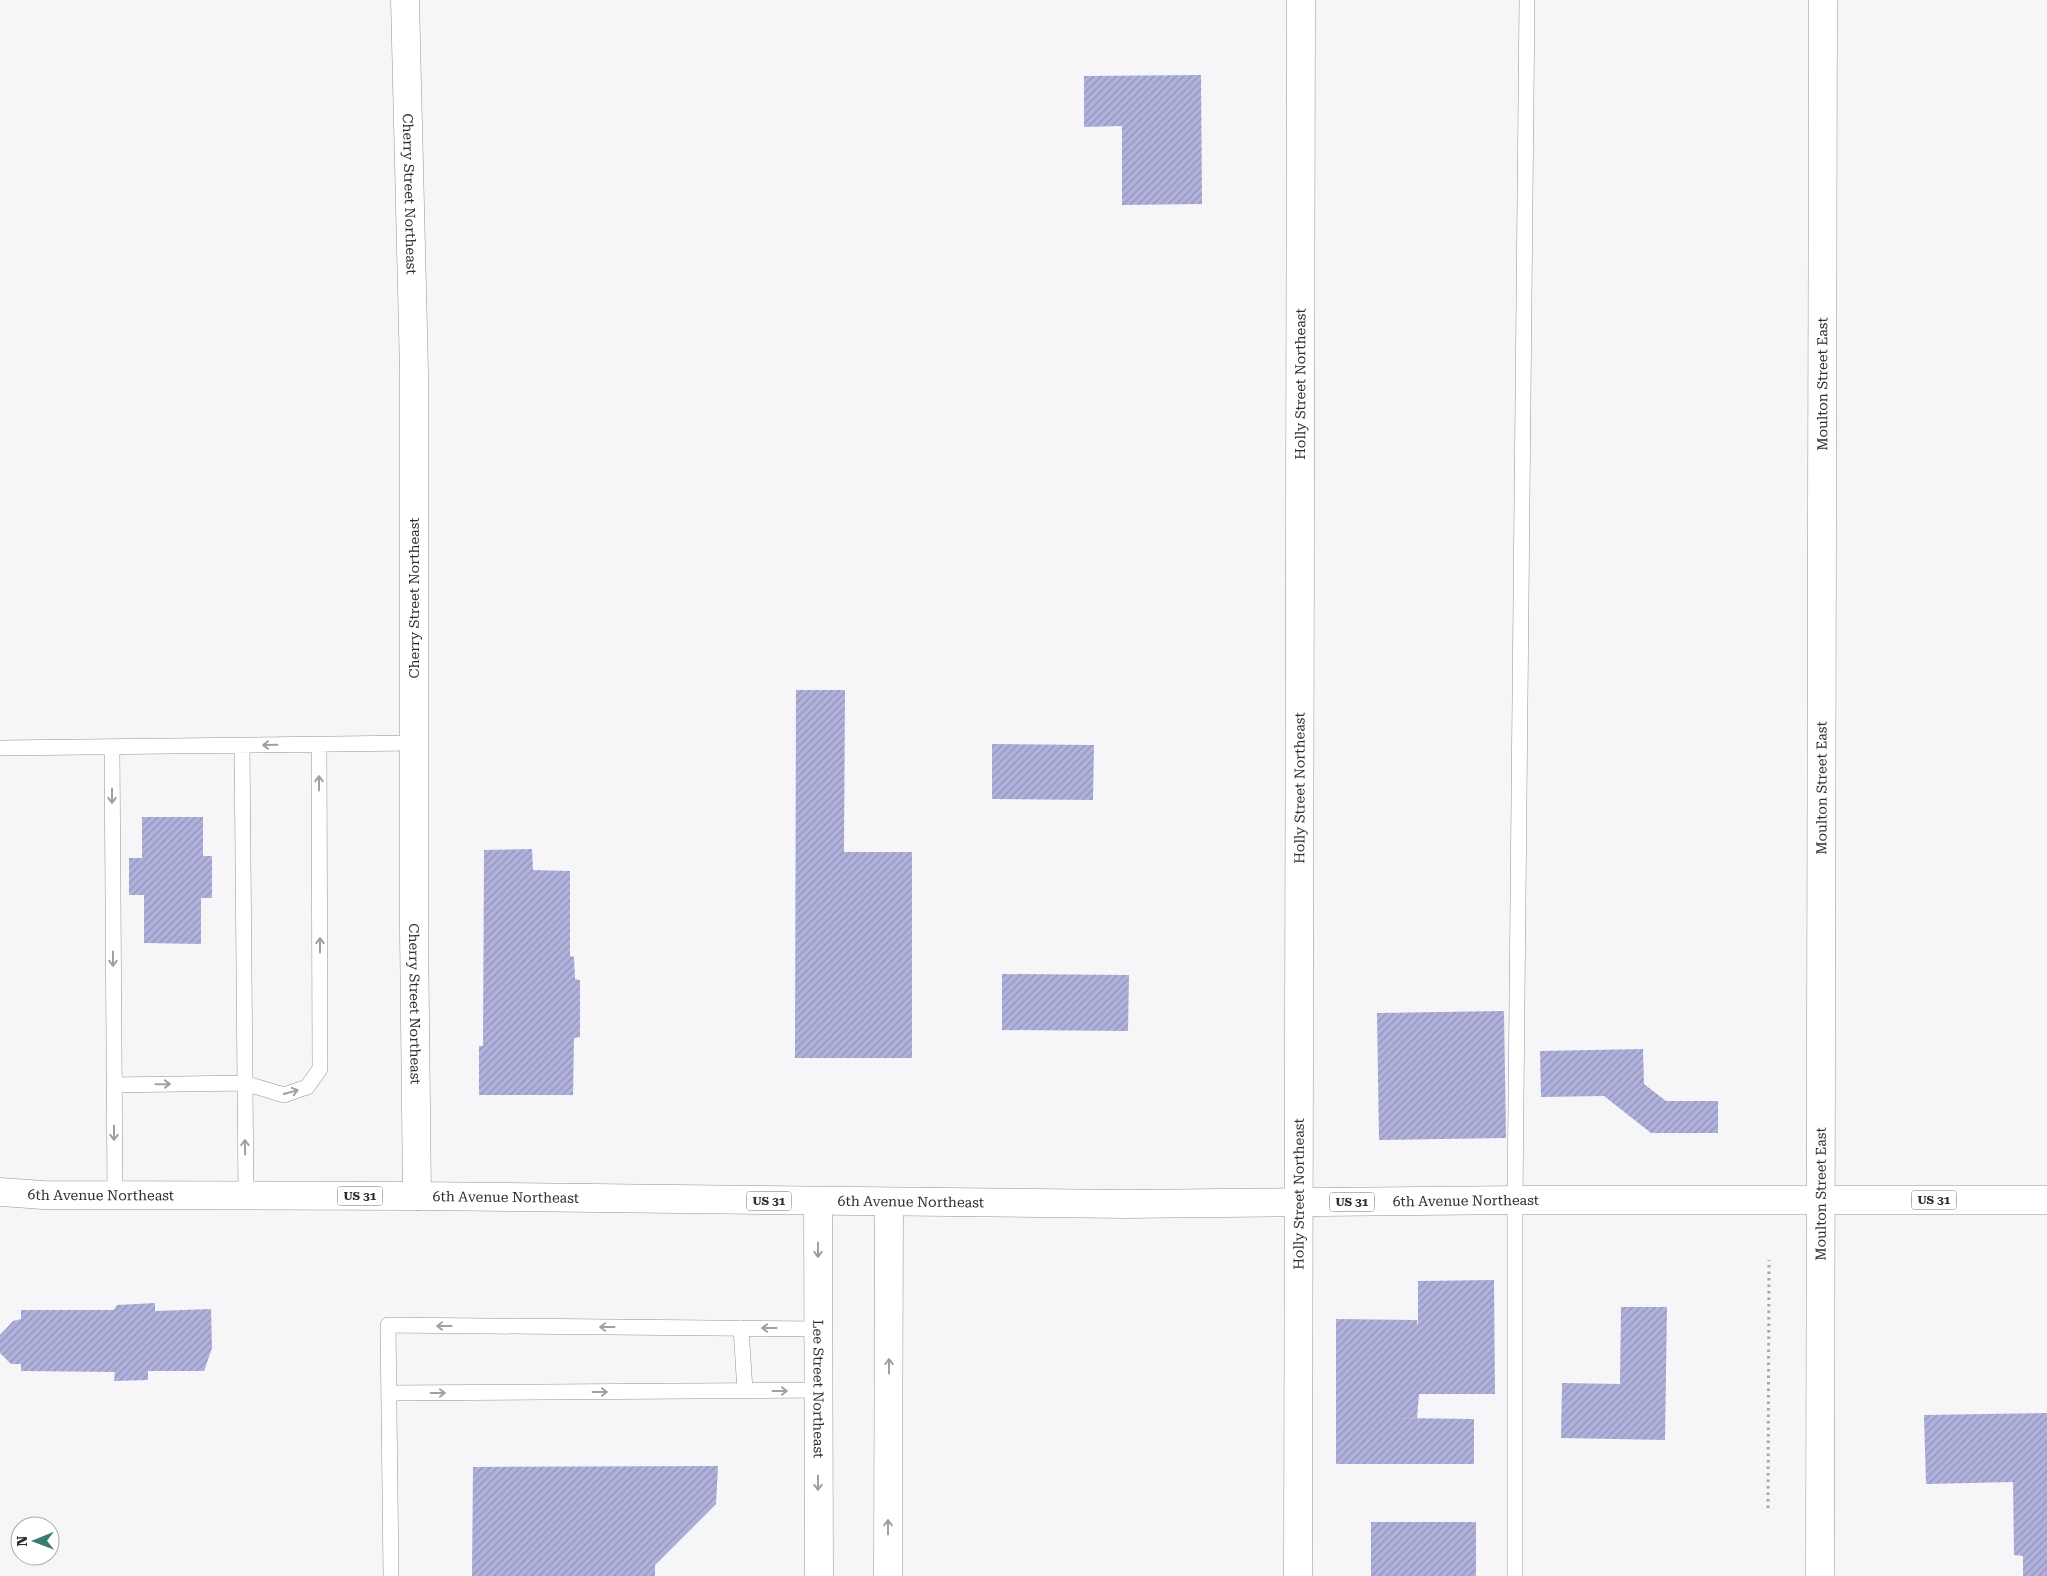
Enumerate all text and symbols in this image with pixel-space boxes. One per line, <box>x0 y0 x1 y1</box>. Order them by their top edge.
street label: Cherry Street Northeast <box>400 113 420 275</box>
street label: Holly Street Northeast <box>1292 308 1308 460</box>
street label: Moulton Street East <box>1814 317 1830 451</box>
street label: Cherry Street Northeast <box>406 517 422 679</box>
street label: Holly Street Northeast <box>1291 712 1308 864</box>
street label: Moulton Street East <box>1813 721 1830 855</box>
one-way arrow <box>262 740 278 750</box>
one-way arrow <box>314 775 324 792</box>
one-way arrow <box>107 788 117 804</box>
street label: Cherry Street Northeast <box>406 923 424 1085</box>
one-way arrow <box>315 938 325 954</box>
one-way arrow <box>108 950 118 966</box>
one-way arrow <box>154 1079 170 1089</box>
one-way arrow <box>283 1087 299 1096</box>
street label: Holly Street Northeast <box>1291 1118 1307 1270</box>
one-way arrow <box>109 1125 119 1141</box>
street label: Moulton Street East <box>1813 1127 1829 1261</box>
one-way arrow <box>240 1139 250 1155</box>
street label: 6th Avenue Northeast <box>27 1186 174 1203</box>
road number: US 31 <box>338 1186 382 1206</box>
street label: 6th Avenue Northeast <box>433 1188 579 1206</box>
road number: US 31 <box>1912 1190 1956 1210</box>
road number: US 31 <box>746 1192 792 1210</box>
road number: US 31 <box>1330 1192 1374 1212</box>
street label: 6th Avenue Northeast <box>1393 1192 1539 1209</box>
street label: 6th Avenue Northeast <box>838 1193 984 1210</box>
one-way arrow <box>813 1242 823 1258</box>
street label: Lee Street Northeast <box>810 1320 827 1458</box>
one-way arrow <box>436 1321 452 1331</box>
one-way arrow <box>599 1322 615 1332</box>
one-way arrow <box>761 1323 778 1333</box>
one-way arrow <box>884 1358 894 1374</box>
one-way arrow <box>772 1386 788 1396</box>
one-way arrow <box>592 1387 608 1397</box>
one-way arrow <box>429 1388 445 1398</box>
one-way arrow <box>813 1474 823 1490</box>
north arrow <box>10 1516 60 1566</box>
one-way arrow <box>884 1520 893 1536</box>
text: N <box>14 1535 30 1547</box>

